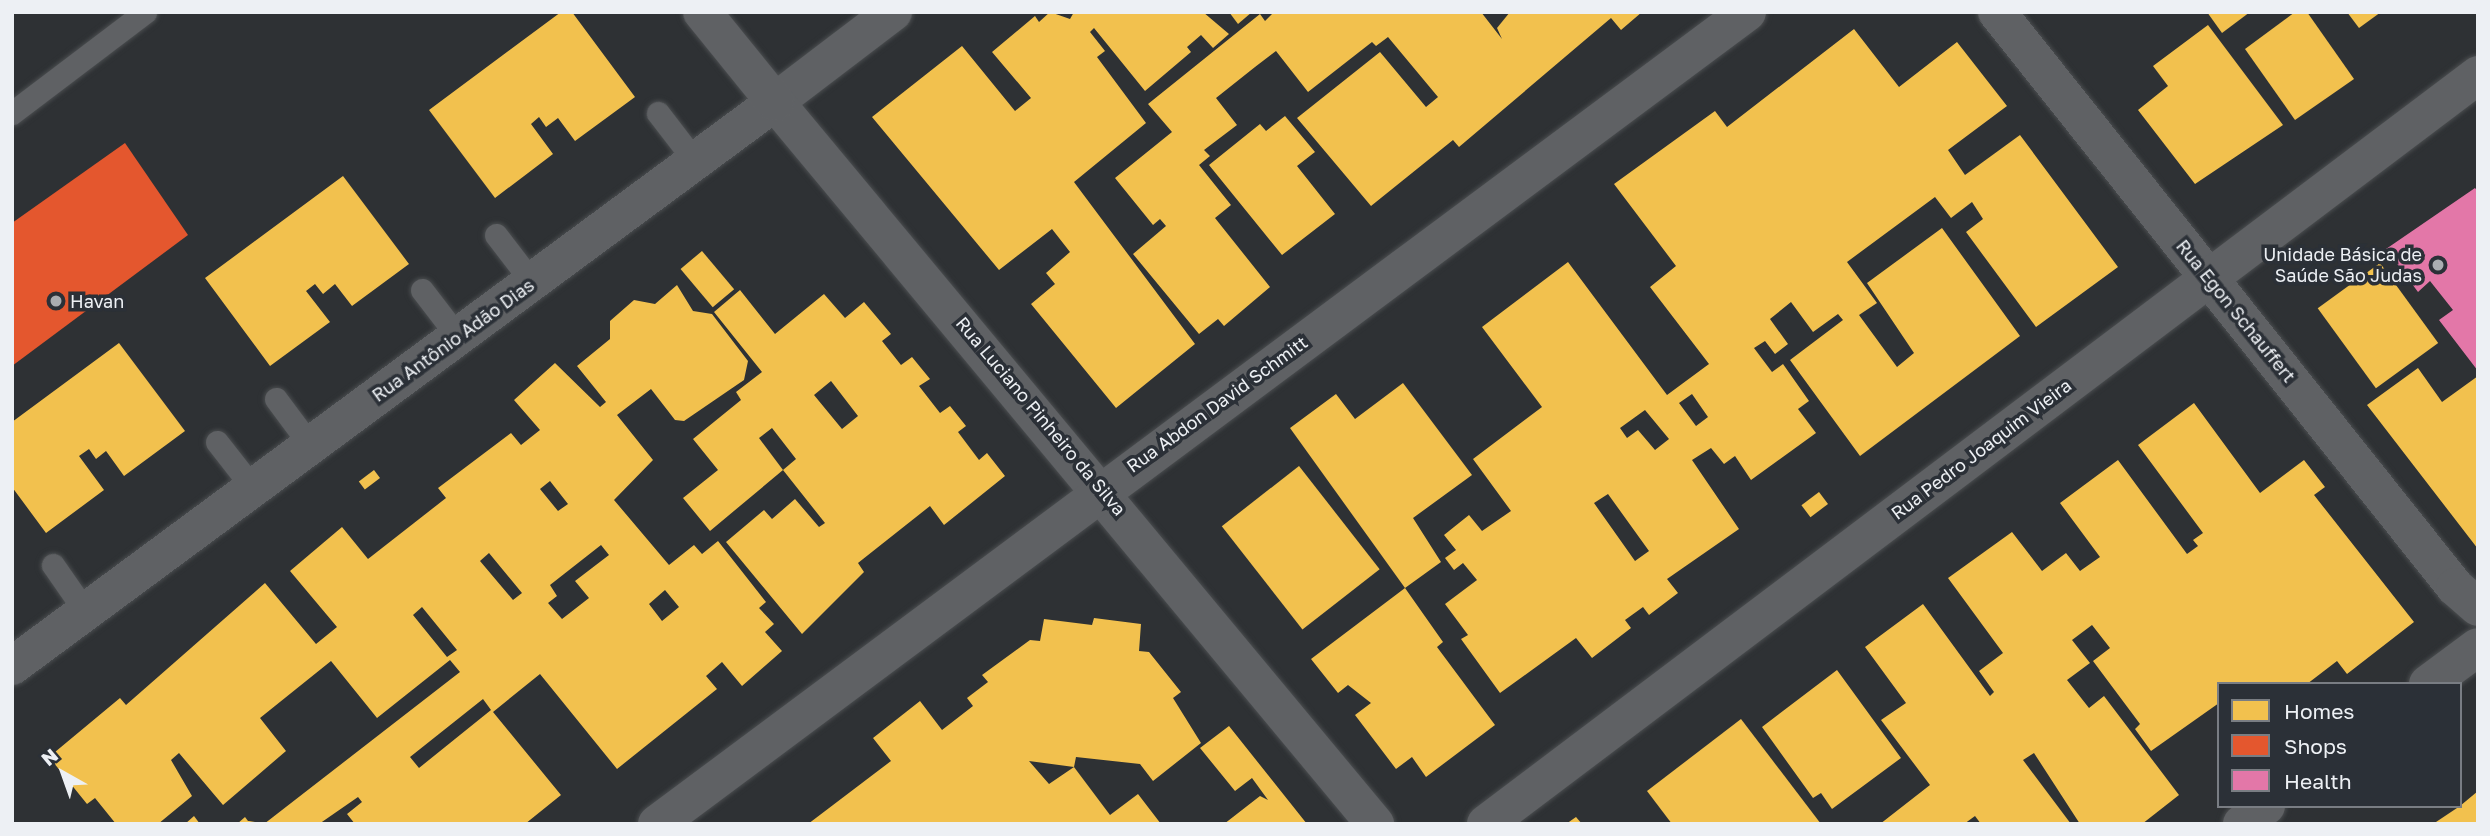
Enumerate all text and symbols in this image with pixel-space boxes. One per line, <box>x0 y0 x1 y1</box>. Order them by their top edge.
street label: Rua Egon Schauffert <box>2172 235 2300 387</box>
place label: Unidade Básica de Saúde São Judas <box>2263 244 2422 286</box>
marker: Unidade Básica de Saúde São Judas <box>2428 255 2448 275</box>
street label: Rua Antônio Adão Dias <box>368 274 538 406</box>
place label: Havan <box>70 290 124 312</box>
marker: Havan <box>48 293 64 309</box>
street label: Rua Luciano Pinheiro da Silva <box>951 312 1131 520</box>
street label: Rua Abdon David Schmitt <box>1122 331 1312 477</box>
street label: Rua Pedro Joaquim Vieira <box>1887 374 2075 524</box>
legend <box>2217 682 2462 808</box>
text: Homes <box>2284 698 2354 724</box>
text: Shops <box>2284 733 2347 759</box>
north arrow <box>28 738 98 808</box>
text: N <box>36 743 62 770</box>
text: Health <box>2284 768 2352 794</box>

